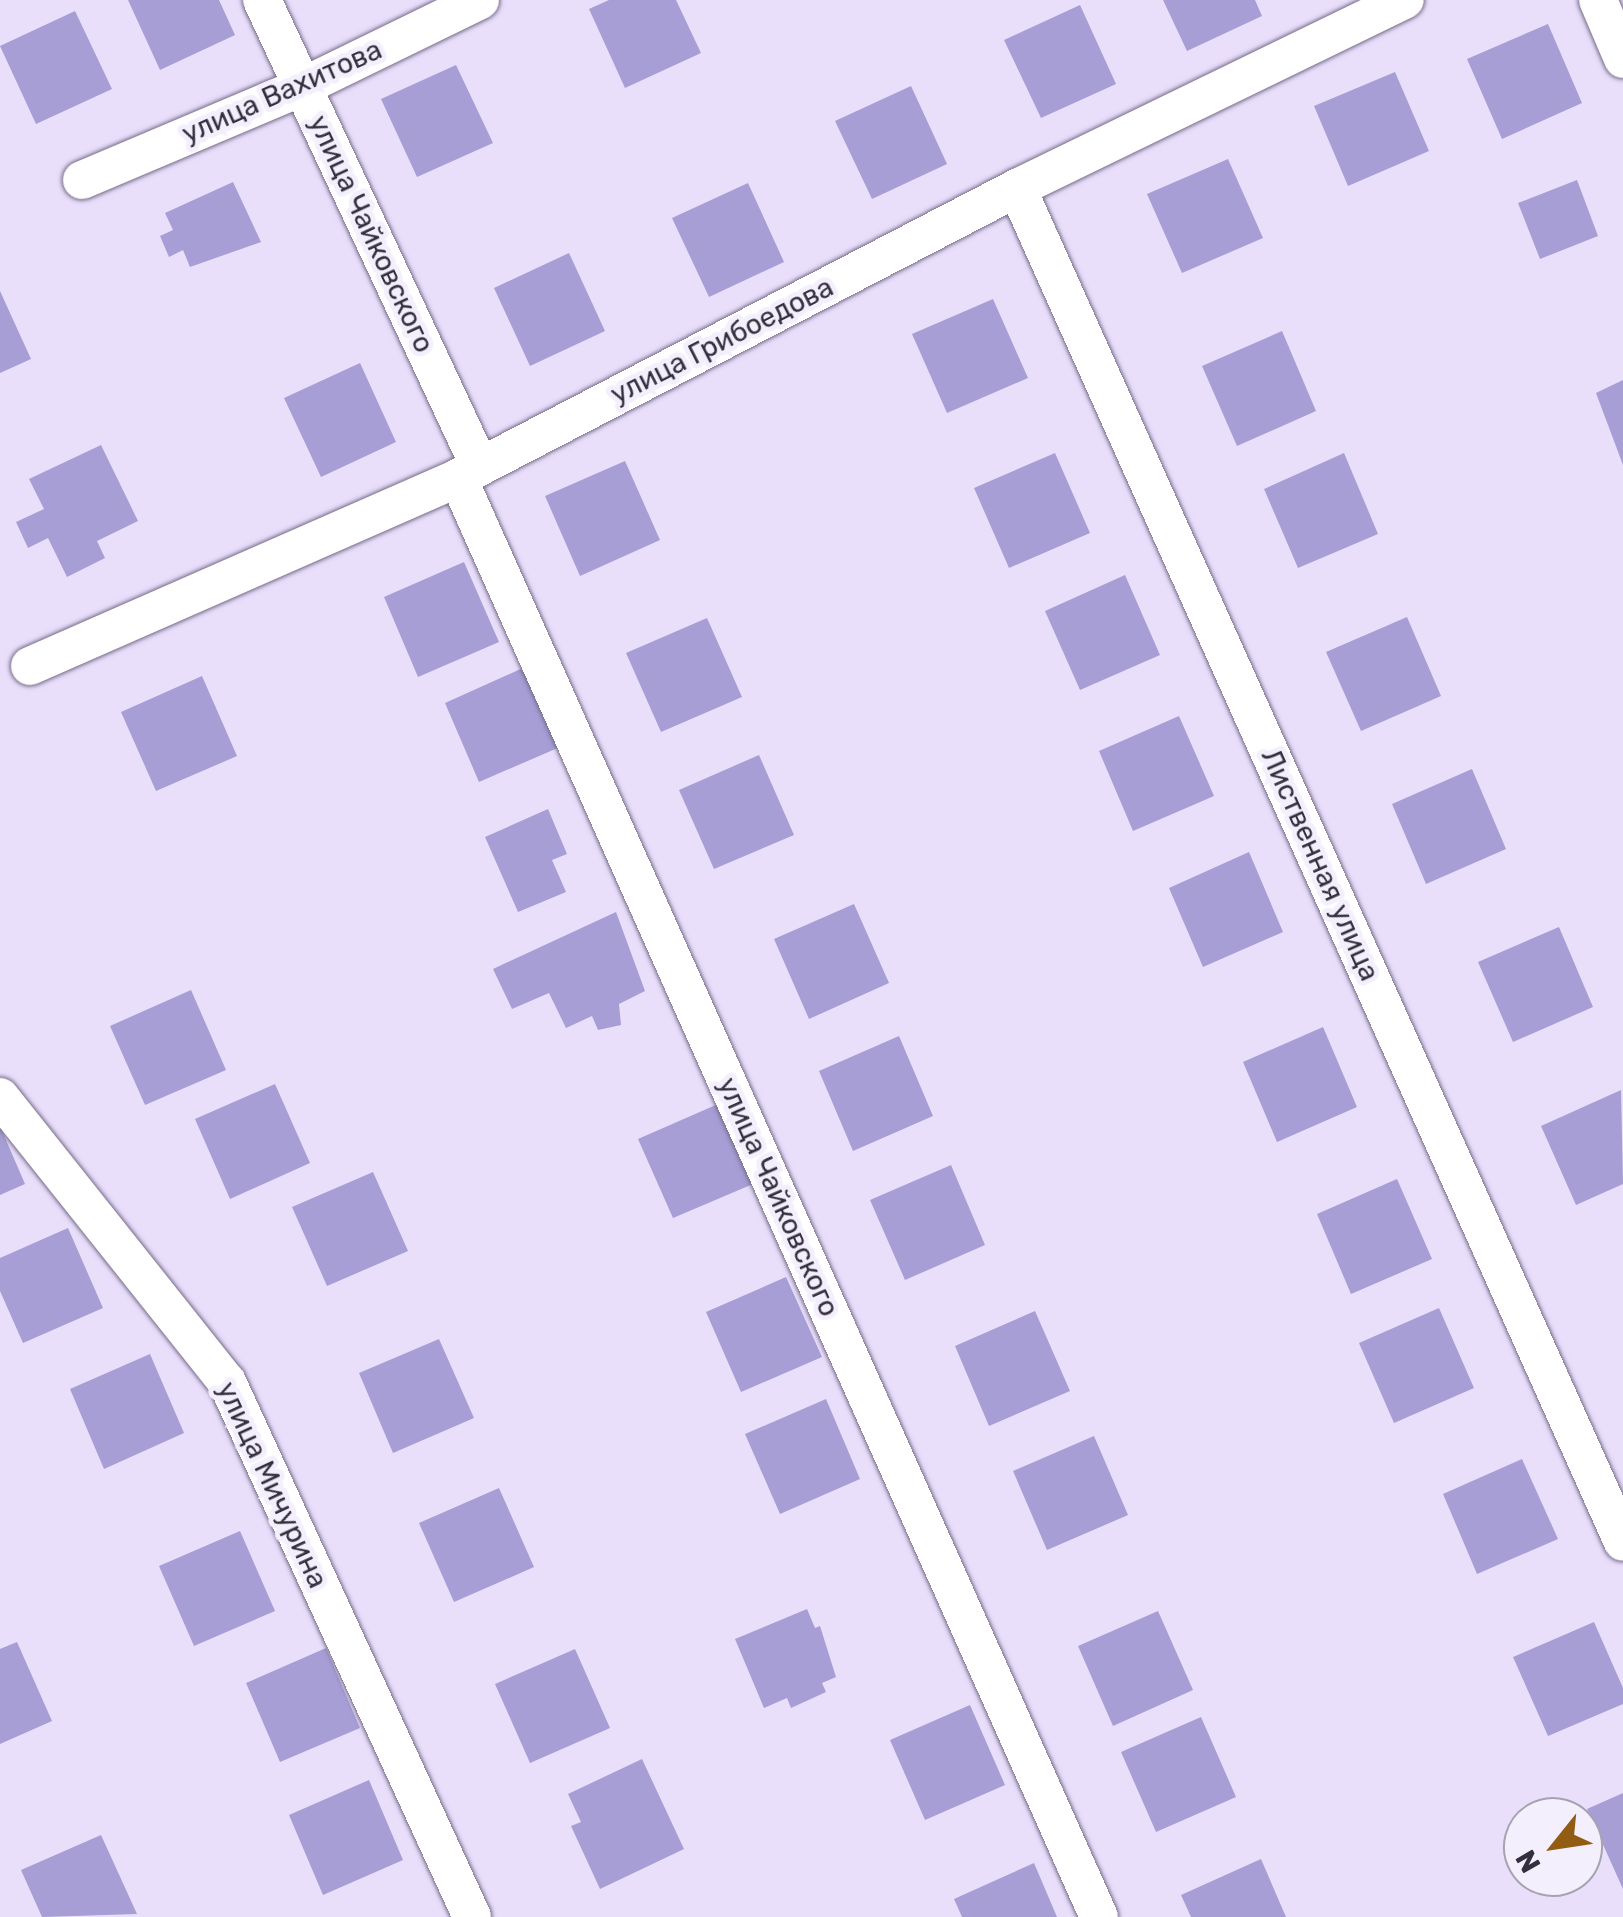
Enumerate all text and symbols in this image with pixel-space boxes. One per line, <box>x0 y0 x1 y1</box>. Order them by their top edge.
street label: улица Вахитова <box>177 33 387 151</box>
street label: улица Чайковского <box>301 110 441 358</box>
street label: улица Грибоедова <box>605 270 839 412</box>
street label: Лиственная улица <box>1254 744 1386 986</box>
street label: улица Чайковского <box>710 1072 846 1322</box>
street label: улица Мичурина <box>210 1377 334 1593</box>
north arrow <box>1503 1797 1603 1897</box>
text: N <box>1509 1844 1548 1878</box>

